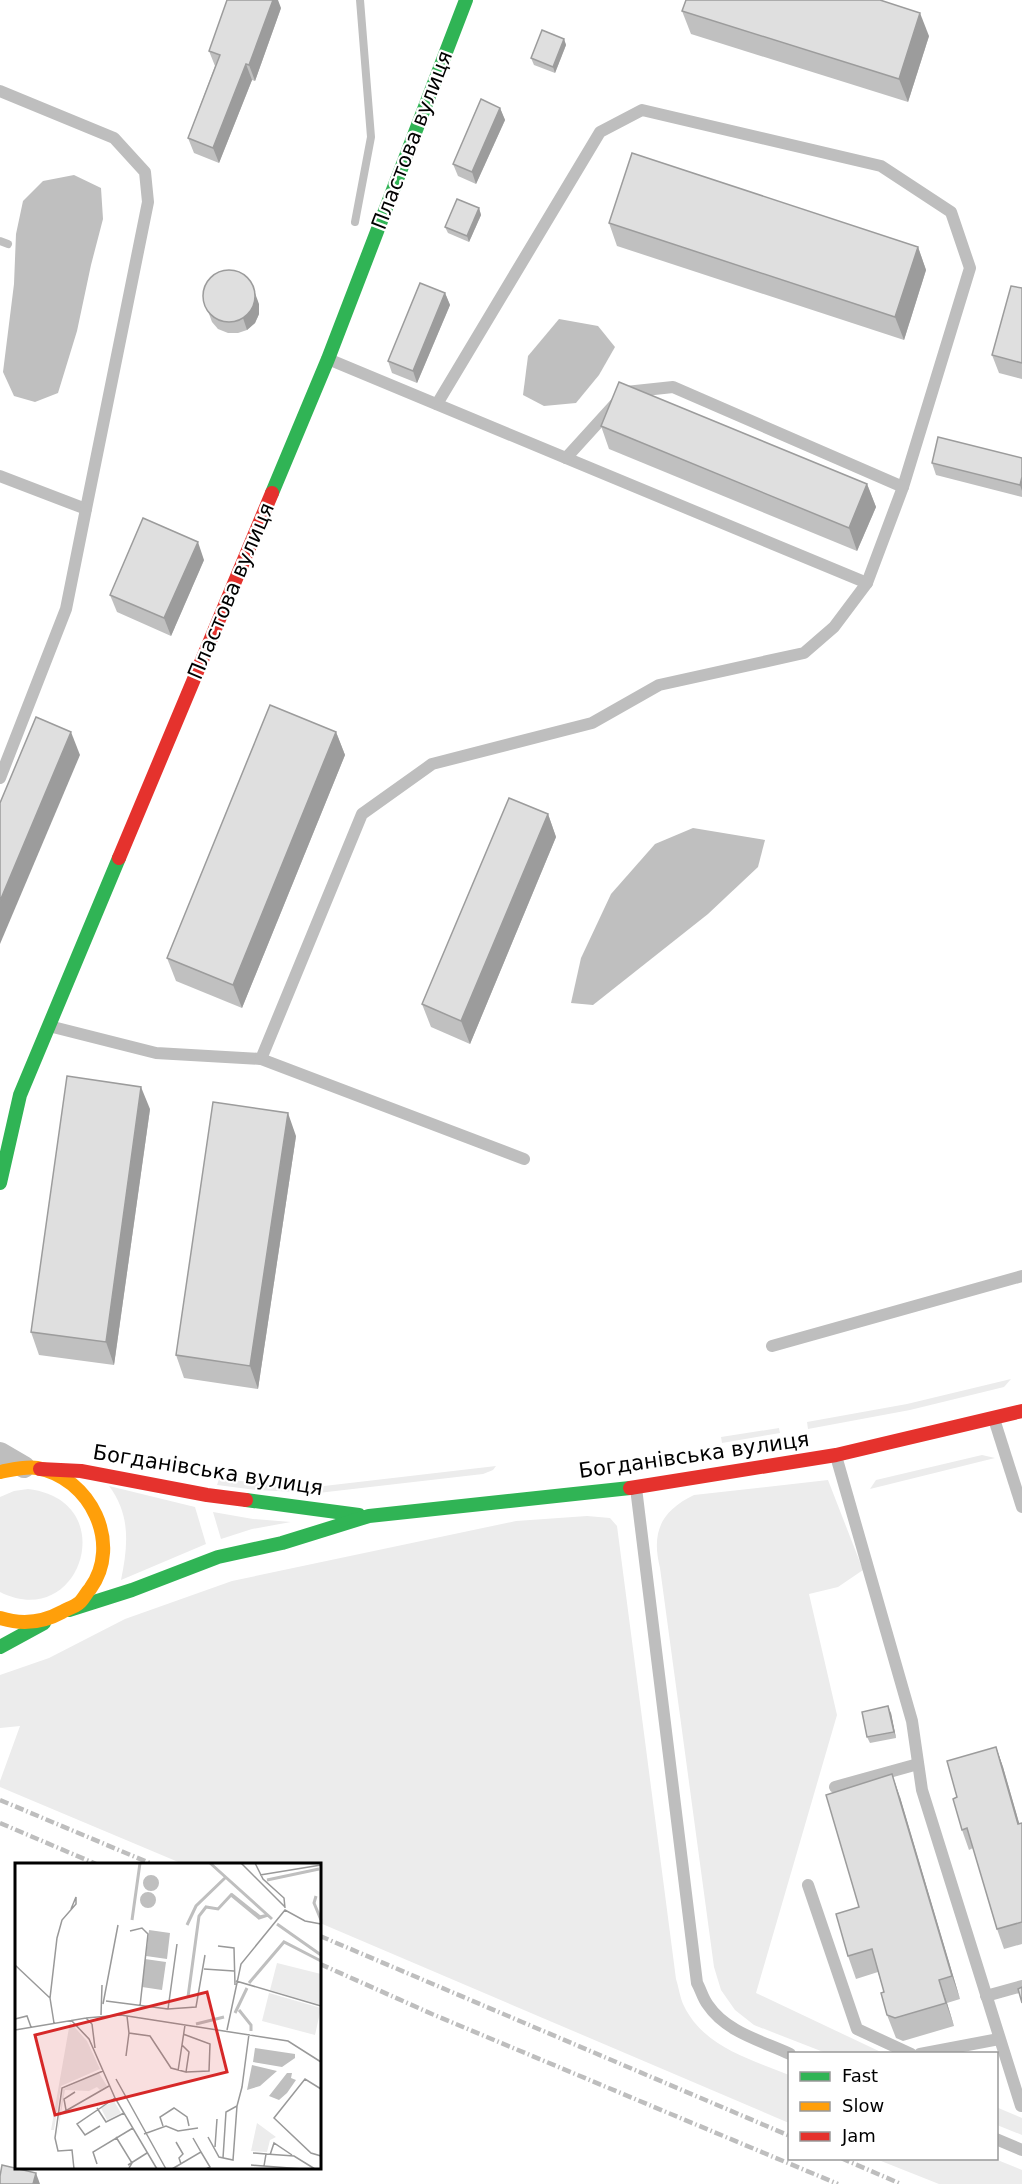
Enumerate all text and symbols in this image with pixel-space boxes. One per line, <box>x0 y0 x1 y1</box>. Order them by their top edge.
street label: Пластова вулиця <box>367 47 457 233</box>
street label: Пластова вулиця <box>183 499 279 683</box>
street label: Богданівська вулиця <box>577 1427 811 1483</box>
street label: Богданівська вулиця <box>91 1440 325 1500</box>
inset map <box>15 1863 321 2169</box>
legend <box>788 2052 998 2160</box>
text: Fast <box>842 2065 878 2086</box>
text: Slow <box>842 2095 884 2116</box>
text: Jam <box>841 2125 876 2146</box>

